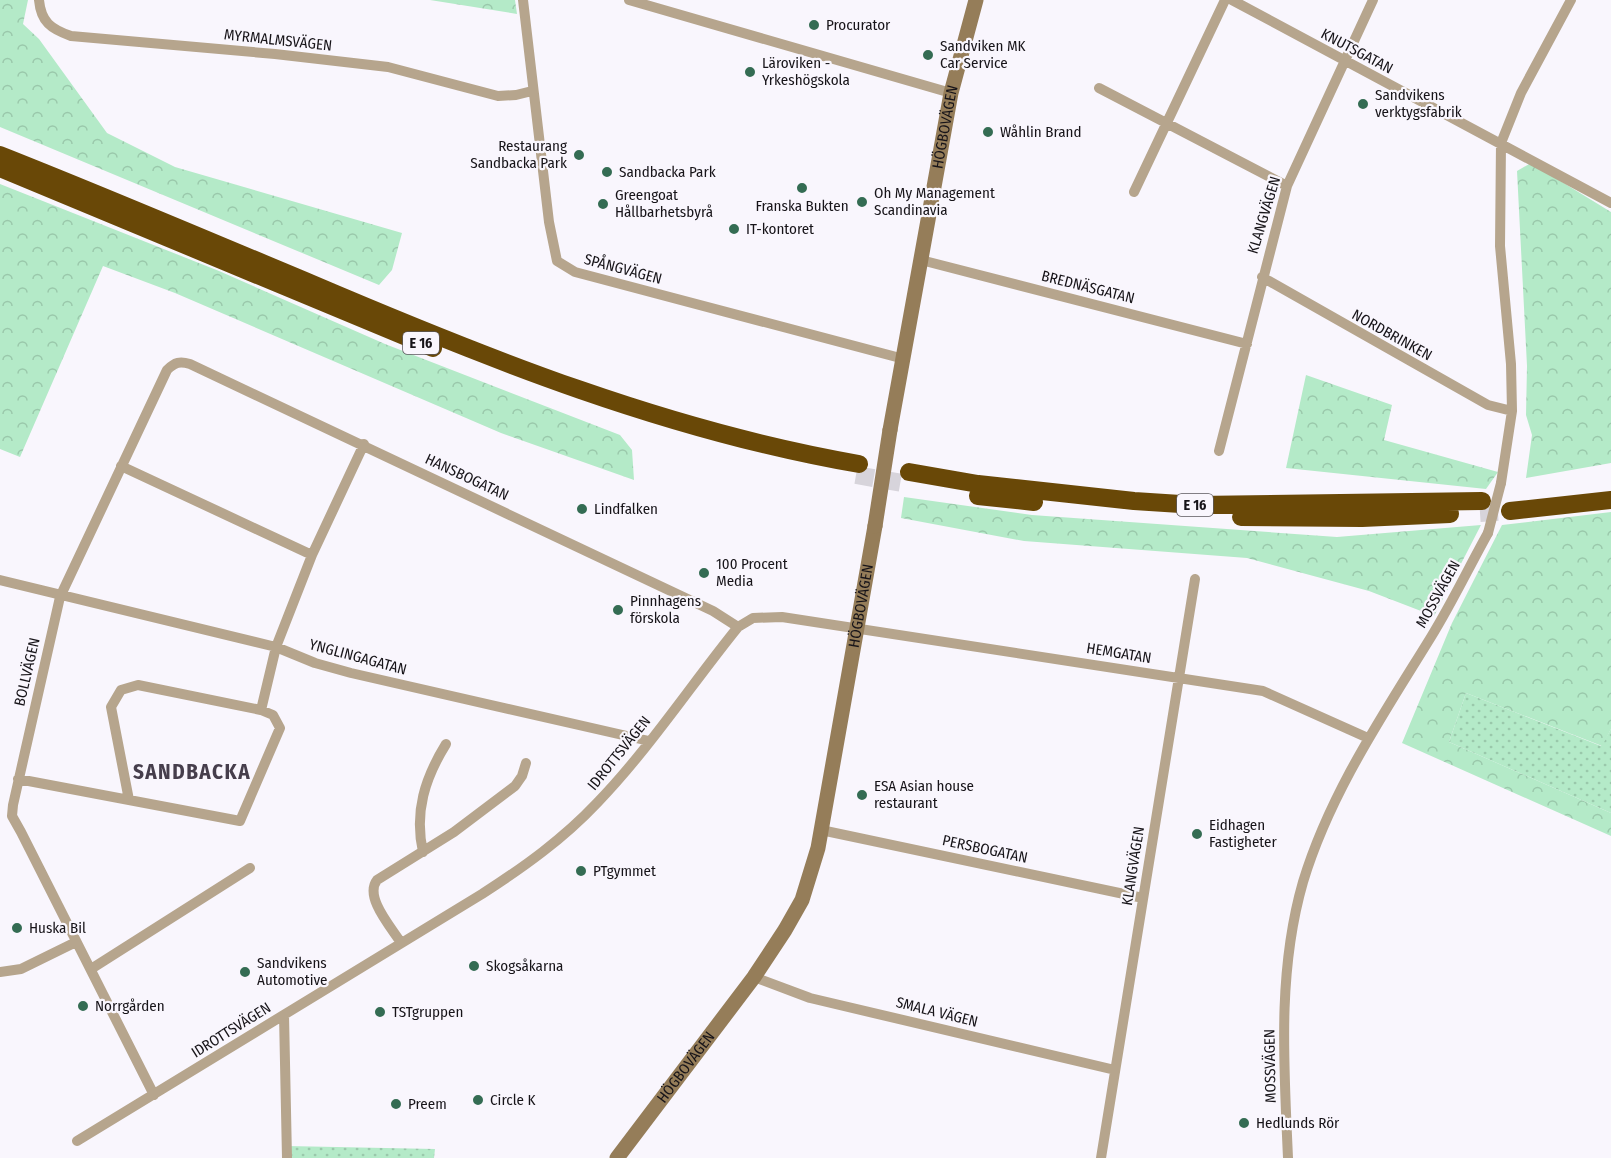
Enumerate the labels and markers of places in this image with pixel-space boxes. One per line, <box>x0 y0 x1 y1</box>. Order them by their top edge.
place label: Procurator <box>826 16 891 34</box>
marker: Procurator <box>807 18 821 32</box>
place label: Sandviken MK Car Service <box>940 37 1026 72</box>
marker: Sandviken MK Car Service <box>921 48 935 62</box>
place label: Läroviken - Yrkeshögskola <box>762 54 850 89</box>
marker: Läroviken - Yrkeshögskola <box>743 65 757 79</box>
place label: Sandvikens verktygsfabrik <box>1375 86 1462 121</box>
marker: Sandvikens verktygsfabrik <box>1356 97 1370 111</box>
place label: Wåhlin Brand <box>1000 123 1081 141</box>
marker: Wåhlin Brand <box>981 125 995 139</box>
place label: Restaurang Sandbacka Park <box>470 137 567 172</box>
marker: Restaurang Sandbacka Park <box>572 148 586 162</box>
place label: Sandbacka Park <box>619 163 716 181</box>
marker: Sandbacka Park <box>600 165 614 179</box>
marker: Franska Bukten <box>795 181 809 195</box>
place label: Oh My Management Scandinavia <box>874 184 995 219</box>
place label: Greengoat Hållbarhetsbyrå <box>615 186 713 221</box>
marker: Oh My Management Scandinavia <box>855 195 869 209</box>
marker: Greengoat Hållbarhetsbyrå <box>596 197 610 211</box>
place label: Franska Bukten <box>755 197 849 215</box>
place label: IT-kontoret <box>746 220 814 238</box>
marker: IT-kontoret <box>727 222 741 236</box>
place label: Lindfalken <box>594 500 658 518</box>
marker: Lindfalken <box>575 502 589 516</box>
place label: 100 Procent Media <box>716 555 788 590</box>
marker: 100 Procent Media <box>697 566 711 580</box>
place label: Pinnhagens förskola <box>630 592 701 627</box>
marker: Pinnhagens förskola <box>611 603 625 617</box>
place label: ESA Asian house restaurant <box>874 777 974 812</box>
marker: ESA Asian house restaurant <box>855 788 869 802</box>
place label: Eidhagen Fastigheter <box>1209 816 1277 851</box>
marker: Eidhagen Fastigheter <box>1190 827 1204 841</box>
place label: PTgymmet <box>593 862 656 880</box>
marker: PTgymmet <box>574 864 588 878</box>
place label: Huska Bil <box>29 919 86 937</box>
marker: Huska Bil <box>10 921 24 935</box>
place label: Sandvikens Automotive <box>257 954 327 989</box>
place label: Skogsåkarna <box>486 957 563 975</box>
marker: Skogsåkarna <box>467 959 481 973</box>
marker: Sandvikens Automotive <box>238 965 252 979</box>
place label: Norrgården <box>95 997 165 1015</box>
marker: Norrgården <box>76 999 90 1013</box>
place label: TSTgruppen <box>392 1003 463 1021</box>
marker: TSTgruppen <box>373 1005 387 1019</box>
place label: Circle K <box>490 1091 535 1109</box>
marker: Circle K <box>471 1093 485 1107</box>
place label: Preem <box>408 1095 447 1113</box>
marker: Preem <box>389 1097 403 1111</box>
place label: Hedlunds Rör <box>1256 1114 1340 1132</box>
marker: Hedlunds Rör <box>1237 1116 1251 1130</box>

